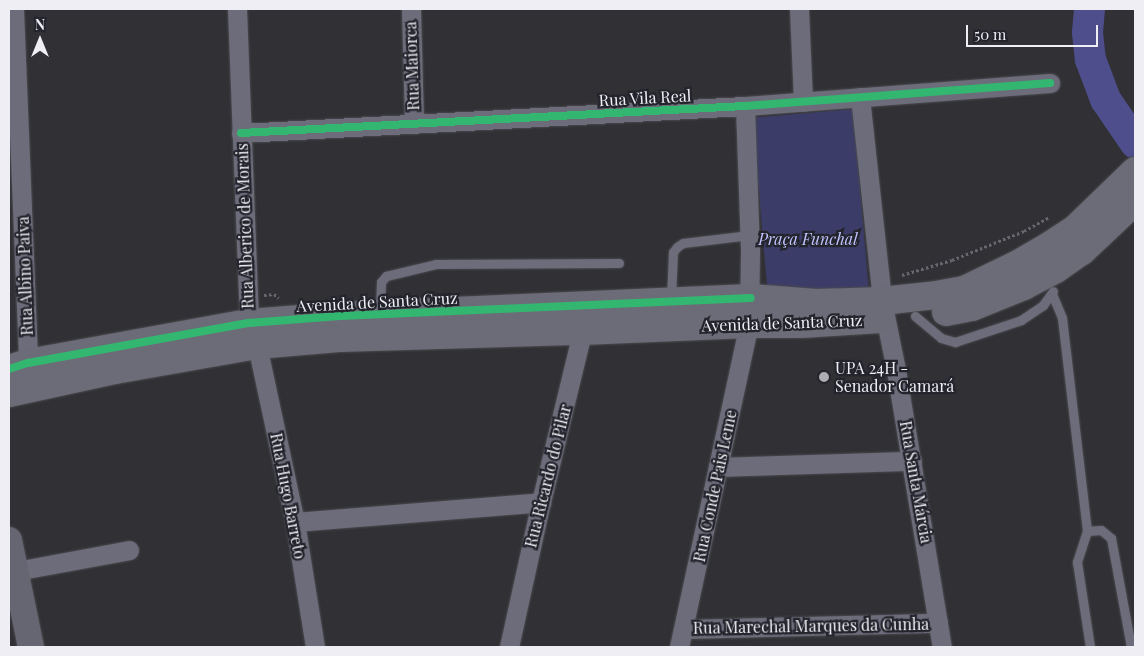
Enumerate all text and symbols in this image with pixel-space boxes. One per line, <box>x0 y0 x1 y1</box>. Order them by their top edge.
north arrow <box>15 15 65 65</box>
text: N <box>35 15 45 34</box>
scale bar <box>969 15 1102 47</box>
street label: Rua Maiorca <box>401 21 423 111</box>
text: 50 m <box>974 24 1006 44</box>
street label: Rua Vila Real <box>598 86 692 110</box>
street label: Rua Alberico de Morais <box>233 142 257 310</box>
street label: Rua Albino Paiva <box>13 216 37 336</box>
park label: Praça Funchal <box>758 229 858 249</box>
street label: Avenida de Santa Cruz <box>296 288 458 316</box>
street label: Avenida de Santa Cruz <box>701 311 863 335</box>
place label: UPA 24H - Senador Camará <box>835 358 955 396</box>
marker: UPA 24H - Senador Camará <box>817 370 831 384</box>
street label: Rua Ricardo do Pilar <box>521 402 575 550</box>
street label: Rua Conde Pais Leme <box>689 408 741 564</box>
street label: Rua Santa Márcia <box>896 419 936 545</box>
street label: Rua Hugo Barreto <box>266 431 310 561</box>
street label: Rua Marechal Marques da Cunha <box>693 614 929 638</box>

